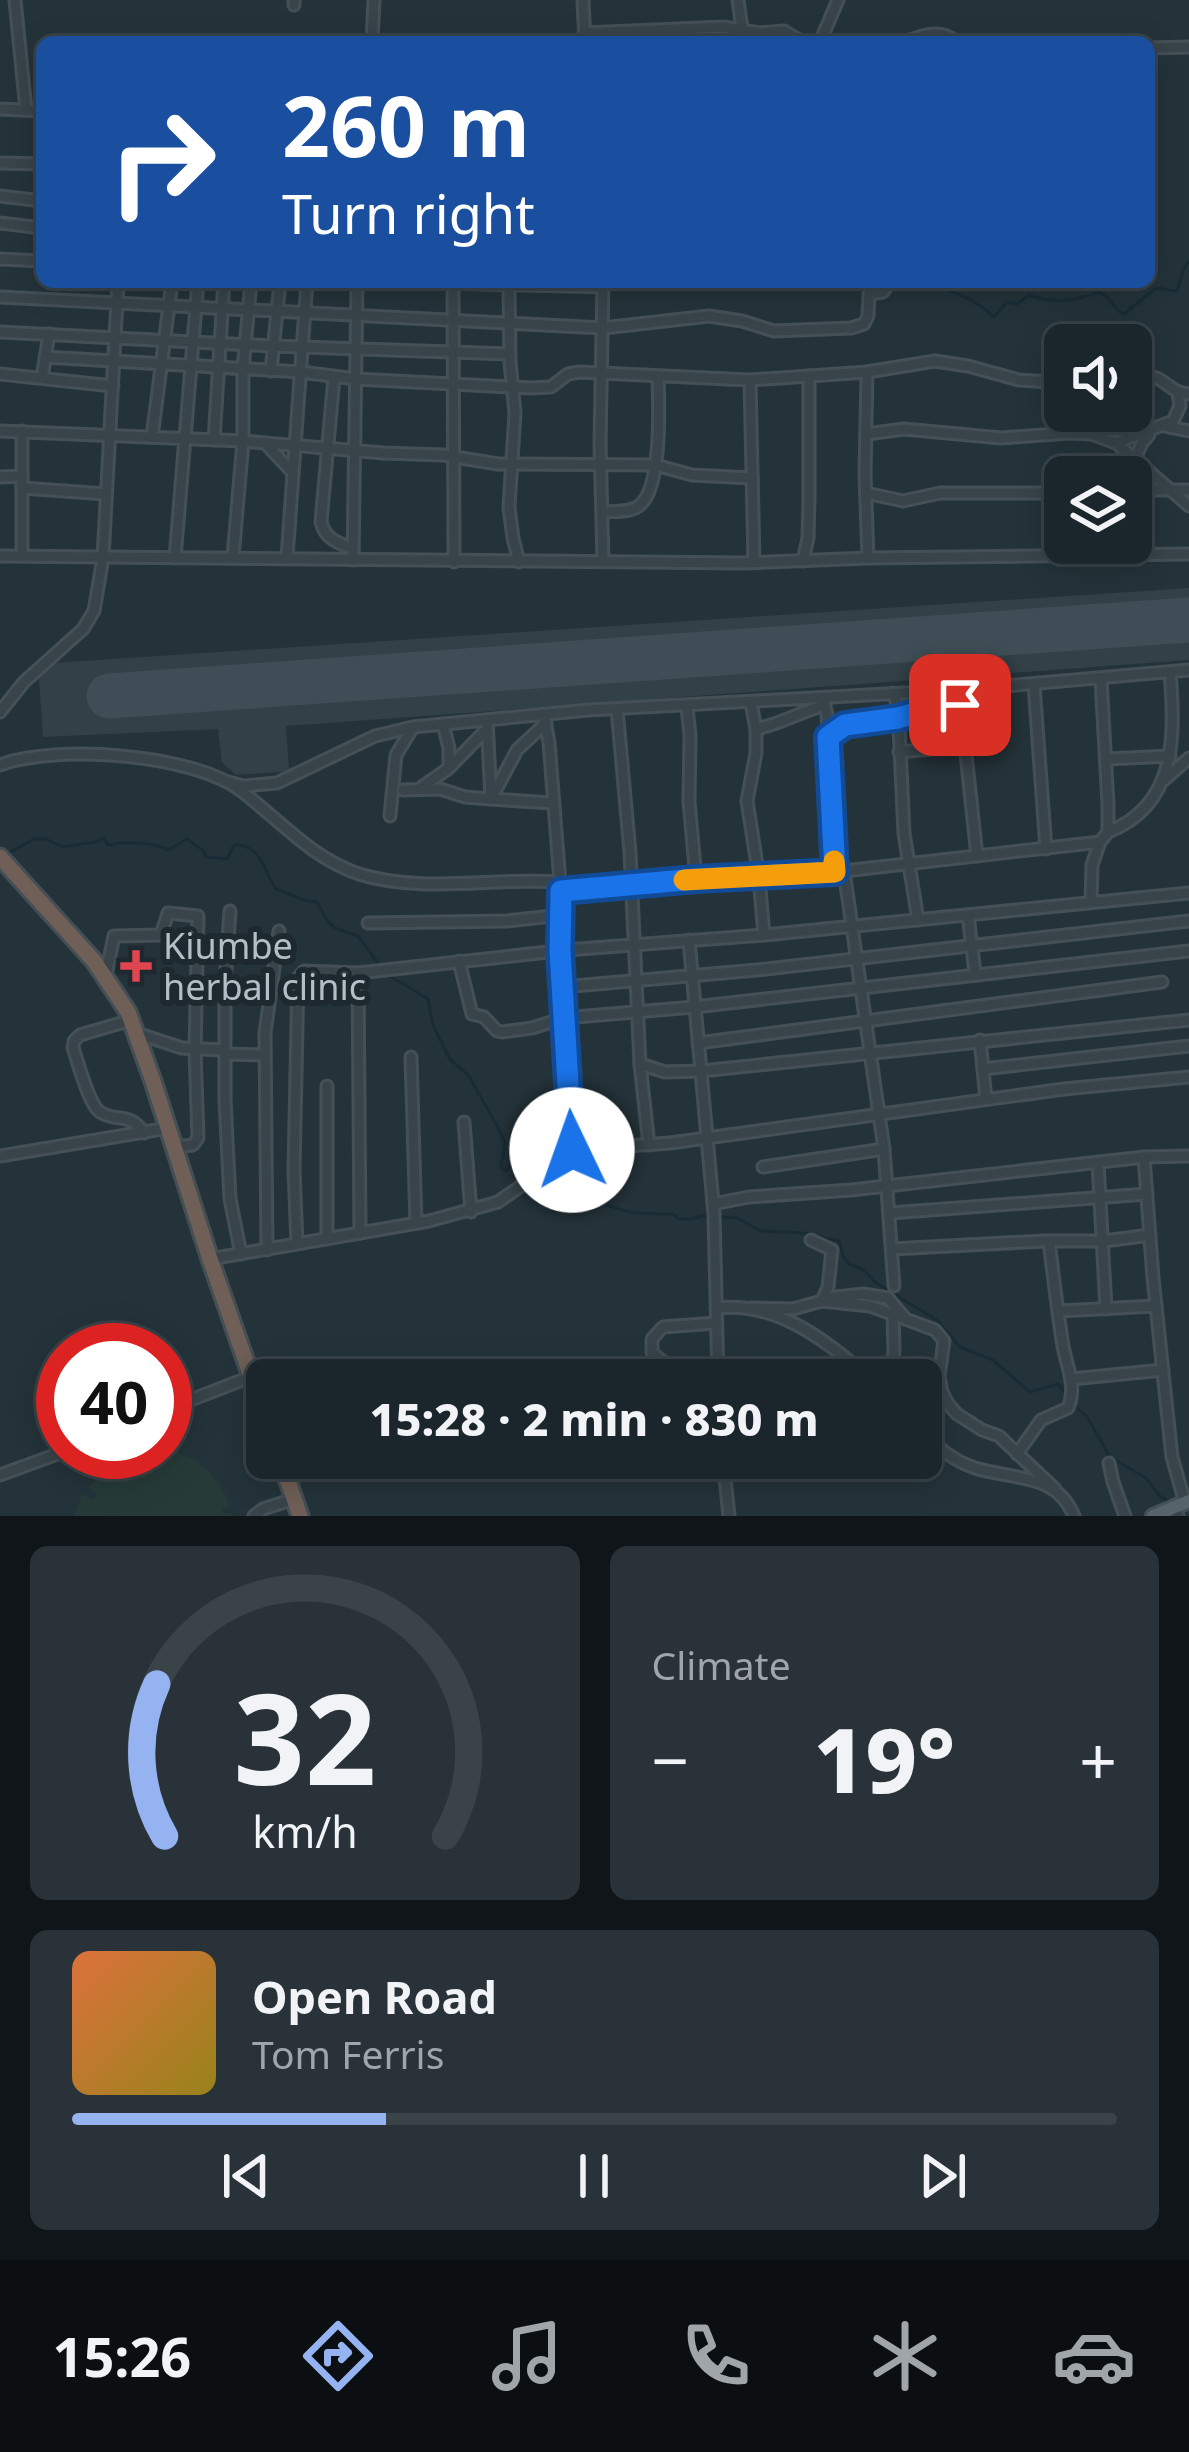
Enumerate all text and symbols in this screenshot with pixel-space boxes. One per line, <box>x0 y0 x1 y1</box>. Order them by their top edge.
text: 260 m <box>282 67 530 182</box>
icon: right <box>84 84 240 240</box>
text: Turn right <box>282 176 535 250</box>
map controls <box>1044 324 1152 564</box>
button: sound <box>1044 324 1152 432</box>
button: layers <box>1044 456 1152 564</box>
pin <box>909 654 1011 756</box>
icon: arrive <box>927 672 993 738</box>
place label: Kiumbe herbal clinic <box>163 921 366 1011</box>
marker: Kiumbe herbal clinic <box>120 950 152 982</box>
position arrow <box>509 1087 635 1213</box>
speed limit sign: 40 <box>36 1323 192 1479</box>
text: 15:28 · 2 min · 830 m <box>369 1388 819 1449</box>
text: Climate <box>652 1638 791 1691</box>
text: 32 <box>233 1652 376 1822</box>
text: 19° <box>813 1697 955 1819</box>
text: − <box>652 1714 689 1804</box>
text: + <box>1079 1714 1117 1804</box>
text: km/h <box>252 1802 357 1861</box>
text: Open Road <box>252 1966 497 2027</box>
text: Tom Ferris <box>252 2027 444 2080</box>
icon: previous <box>213 2143 279 2209</box>
icon: pause <box>561 2143 627 2209</box>
icon: next <box>910 2143 976 2209</box>
icon: directions <box>296 2314 380 2398</box>
icon: music <box>485 2314 569 2398</box>
icon: phone <box>674 2314 758 2398</box>
icon: climate <box>863 2314 947 2398</box>
icon: car <box>1052 2314 1136 2398</box>
text: 15:26 <box>53 2319 191 2393</box>

